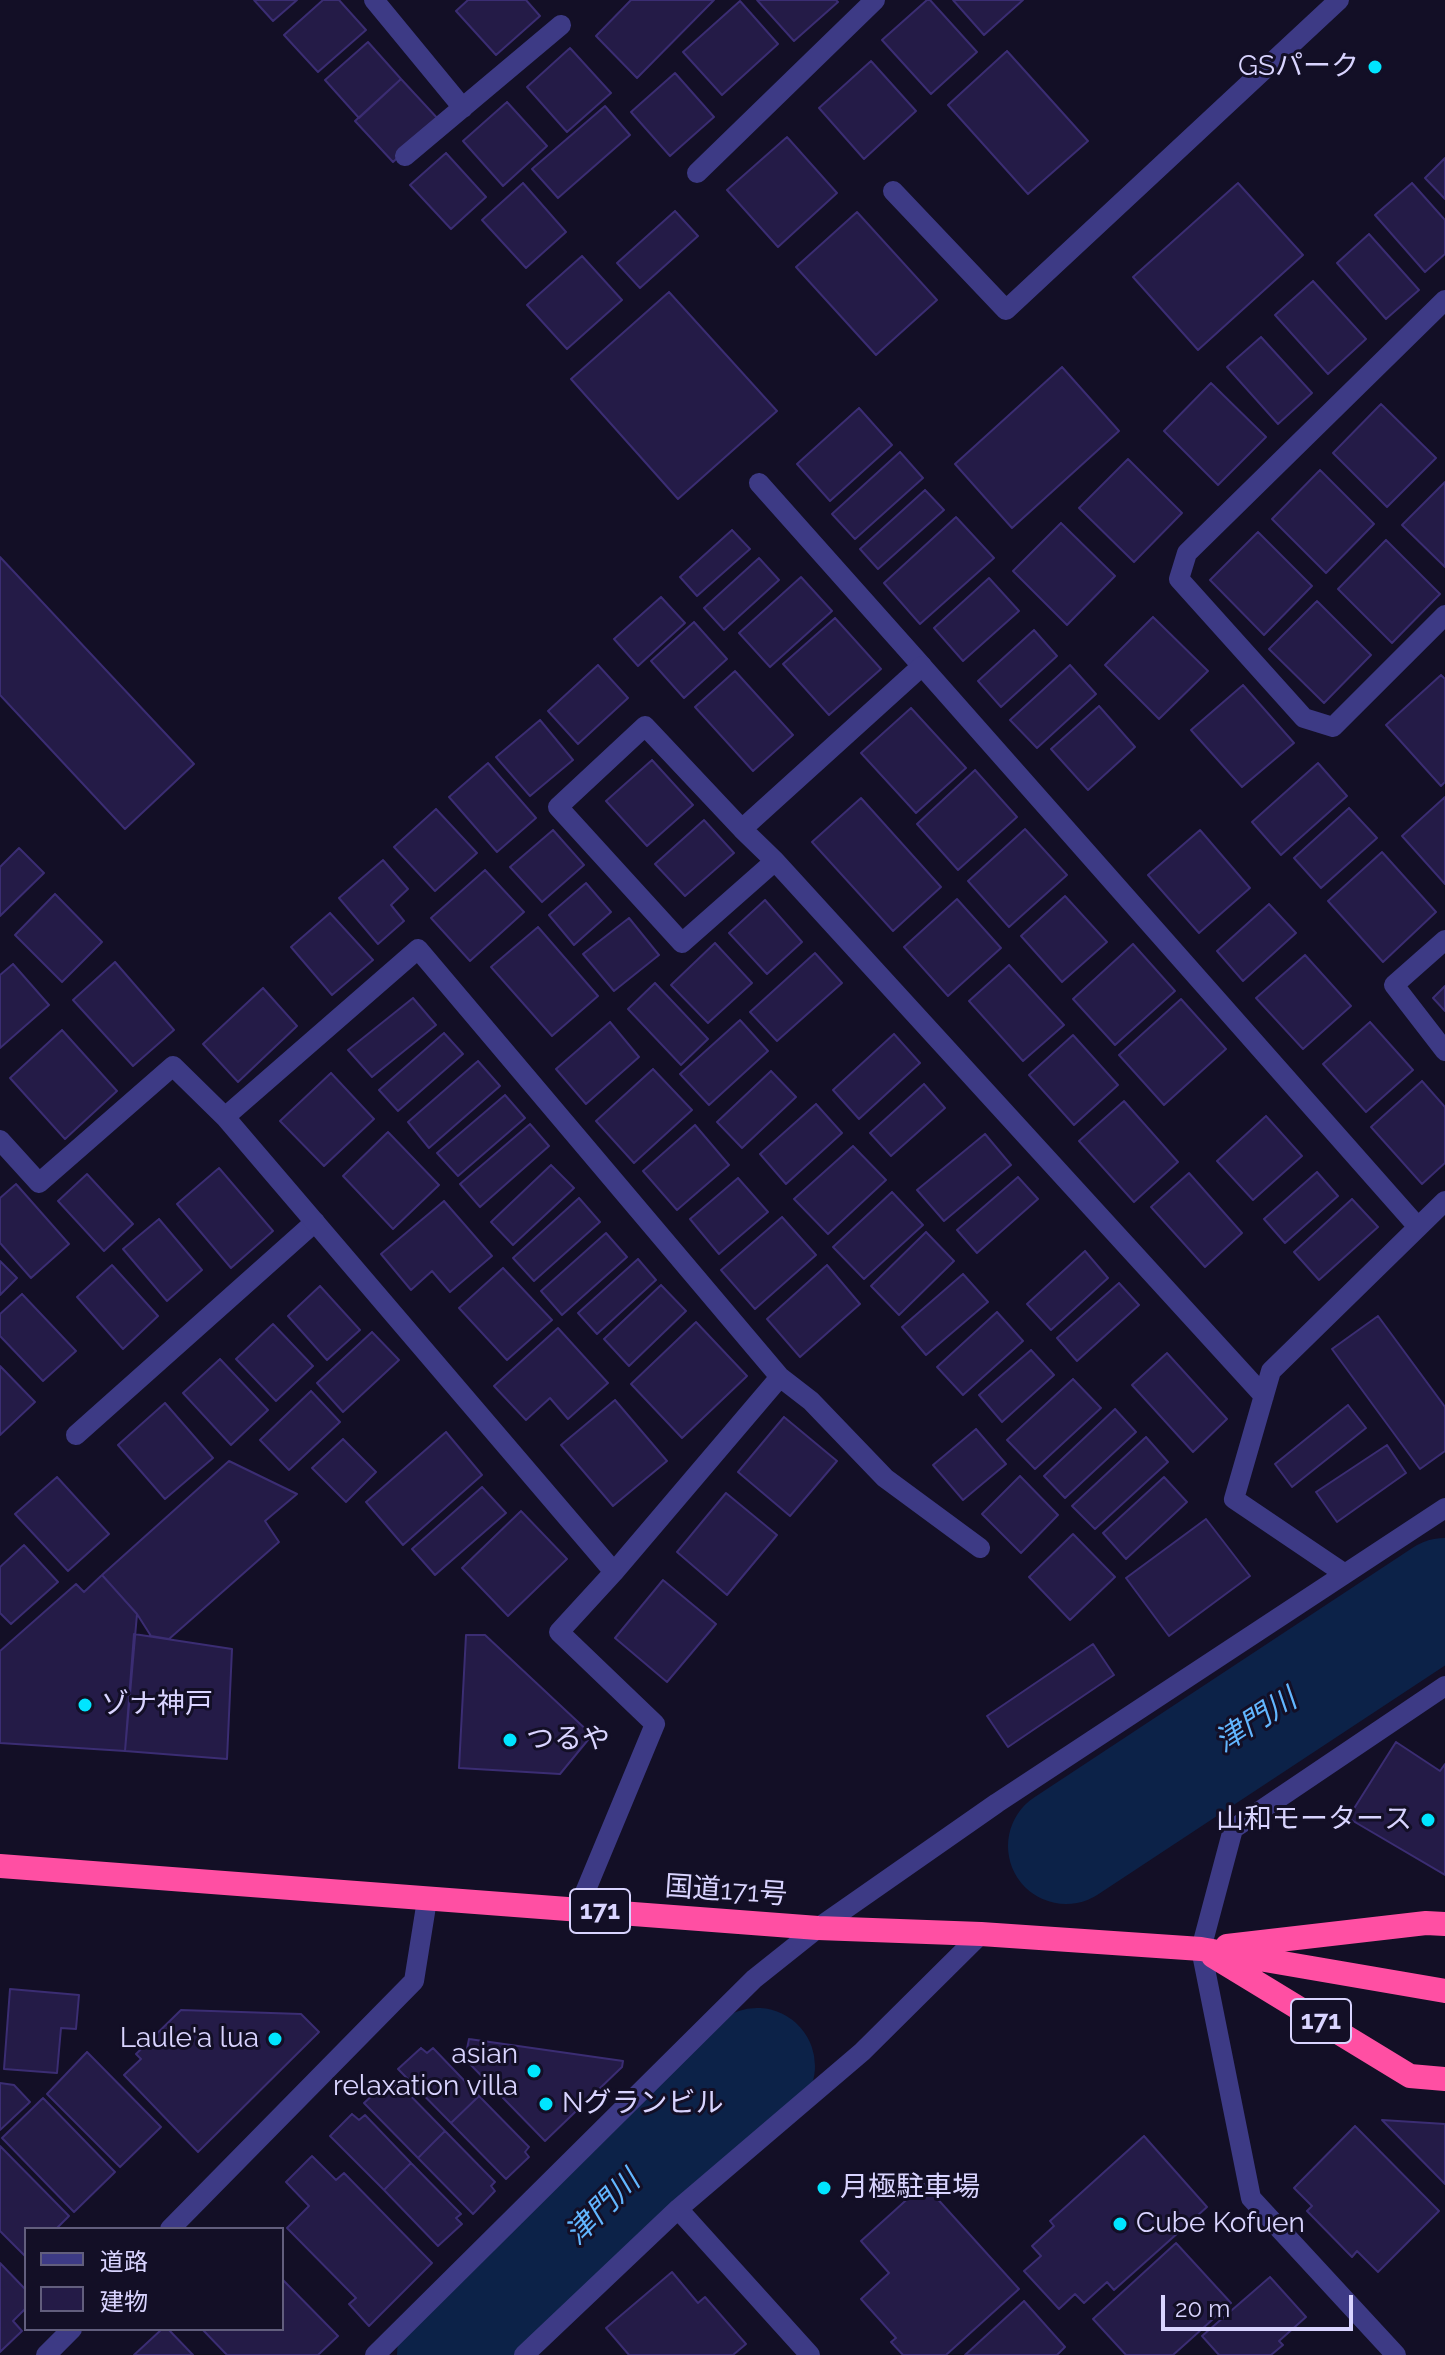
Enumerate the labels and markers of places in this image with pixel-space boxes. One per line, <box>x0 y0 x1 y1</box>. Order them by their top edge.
place label: GSパーク <box>1238 50 1359 84</box>
marker: GSパーク <box>1366 58 1384 76</box>
place label: ゾナ神戸 <box>101 1688 213 1722</box>
marker: ゾナ神戸 <box>76 1696 94 1714</box>
place label: つるや <box>526 1723 610 1757</box>
marker: つるや <box>501 1731 519 1749</box>
place label: 山和モータース <box>1216 1803 1412 1837</box>
marker: 山和モータース <box>1419 1811 1437 1829</box>
place label: Laule'a lua <box>120 2022 259 2056</box>
marker: Laule'a lua <box>266 2030 284 2048</box>
place label: asian relaxation villa <box>333 2038 518 2104</box>
marker: asian relaxation villa <box>525 2062 543 2080</box>
place label: Nグランビル <box>562 2087 724 2121</box>
marker: Nグランビル <box>537 2095 555 2113</box>
place label: 月極駐車場 <box>840 2171 980 2205</box>
marker: 月極駐車場 <box>815 2179 833 2197</box>
place label: Cube Kofuen <box>1136 2207 1305 2241</box>
marker: Cube Kofuen <box>1111 2215 1129 2233</box>

